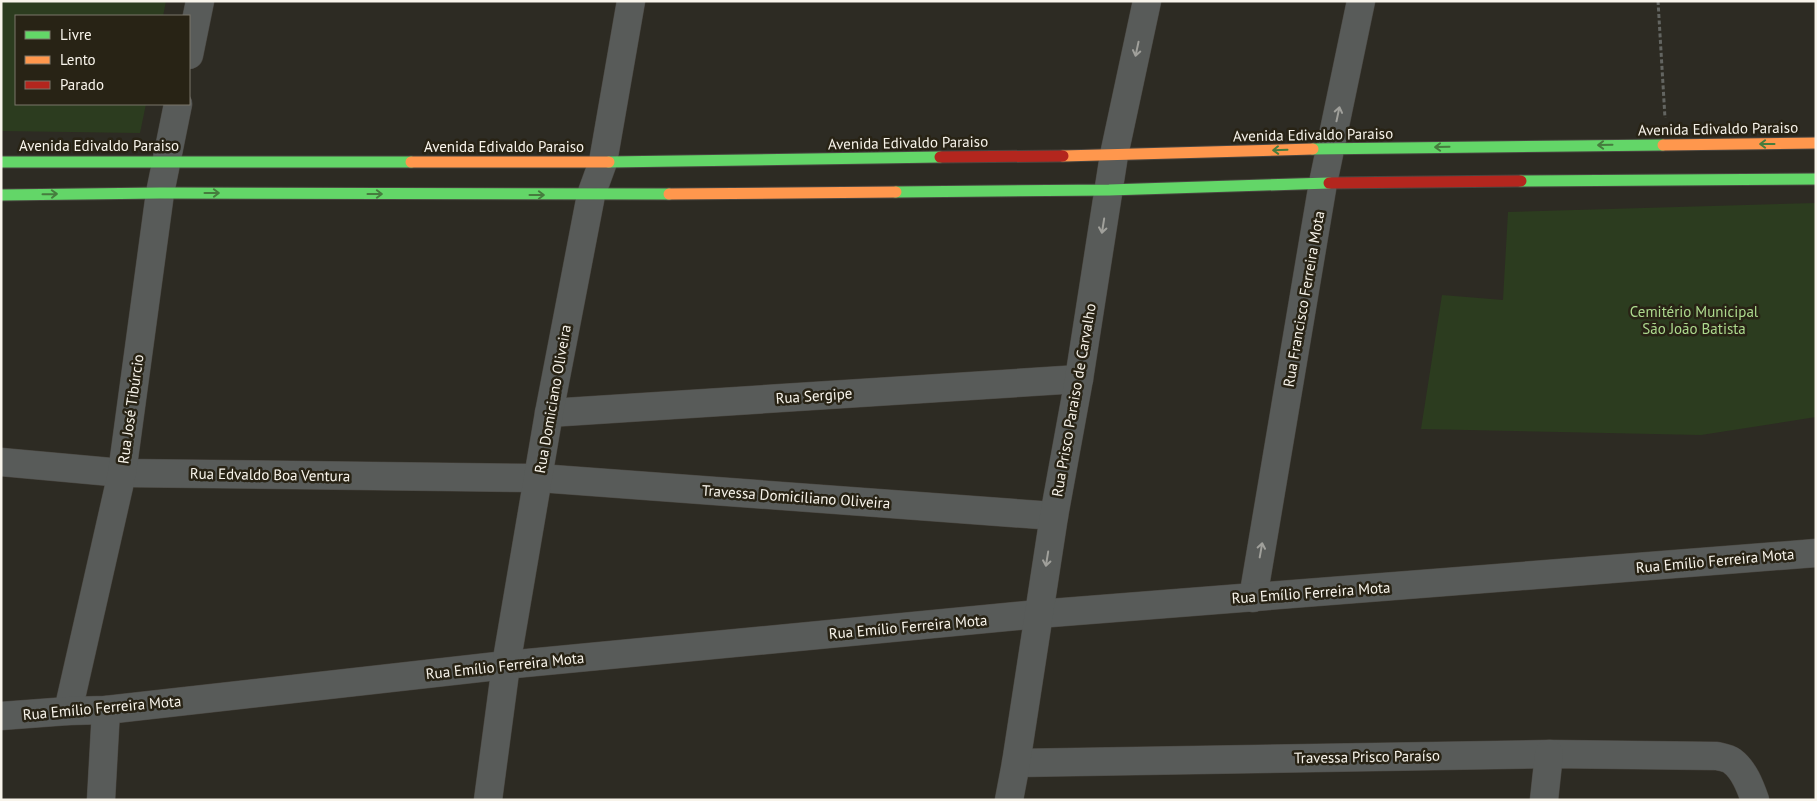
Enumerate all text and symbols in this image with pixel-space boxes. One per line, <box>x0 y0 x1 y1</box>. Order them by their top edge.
legend <box>15 15 190 105</box>
text: Livre <box>60 25 92 44</box>
one-way arrow <box>1131 40 1141 56</box>
text: Lento <box>60 50 96 69</box>
text: Parado <box>60 75 104 94</box>
one-way arrow <box>1334 106 1343 122</box>
street label: Avenida Edivaldo Paraiso <box>1638 118 1798 139</box>
street label: Avenida Edivaldo Paraiso <box>1233 124 1393 145</box>
street label: Avenida Edivaldo Paraiso <box>828 132 988 153</box>
street label: Avenida Edivaldo Paraiso <box>19 136 179 155</box>
street label: Avenida Edivaldo Paraiso <box>424 137 584 156</box>
one-way arrow <box>1759 139 1776 149</box>
one-way arrow <box>1597 140 1613 150</box>
one-way arrow <box>1434 142 1450 152</box>
one-way arrow <box>1272 145 1288 155</box>
one-way arrow <box>204 188 220 198</box>
one-way arrow <box>42 189 58 199</box>
one-way arrow <box>366 189 383 199</box>
one-way arrow <box>529 190 545 200</box>
street label: Rua Francisco Ferreira Mota <box>1279 209 1328 388</box>
one-way arrow <box>1098 217 1108 233</box>
street label: Rua Prisco Paraiso de Carvalho <box>1047 302 1100 498</box>
park label: Cemitério Municipal São João Batista <box>1630 302 1759 338</box>
street label: Rua Domiciano Oliveira <box>530 323 575 475</box>
street label: Rua José Tibúrcio <box>113 353 148 465</box>
street label: Rua Sergipe <box>775 383 853 408</box>
street label: Rua Edvaldo Boa Ventura <box>190 464 350 485</box>
street label: Travessa Domiciliano Oliveira <box>701 480 891 513</box>
one-way arrow <box>1256 542 1266 558</box>
street label: Rua Emílio Ferreira Mota <box>1635 544 1795 577</box>
one-way arrow <box>1042 550 1052 566</box>
street label: Rua Emílio Ferreira Mota <box>1231 577 1391 608</box>
street label: Rua Emílio Ferreira Mota <box>828 610 988 643</box>
street label: Rua Emílio Ferreira Mota <box>425 648 585 683</box>
street label: Rua Emílio Ferreira Mota <box>22 691 182 724</box>
street label: Travessa Prisco Paraíso <box>1294 746 1440 767</box>

